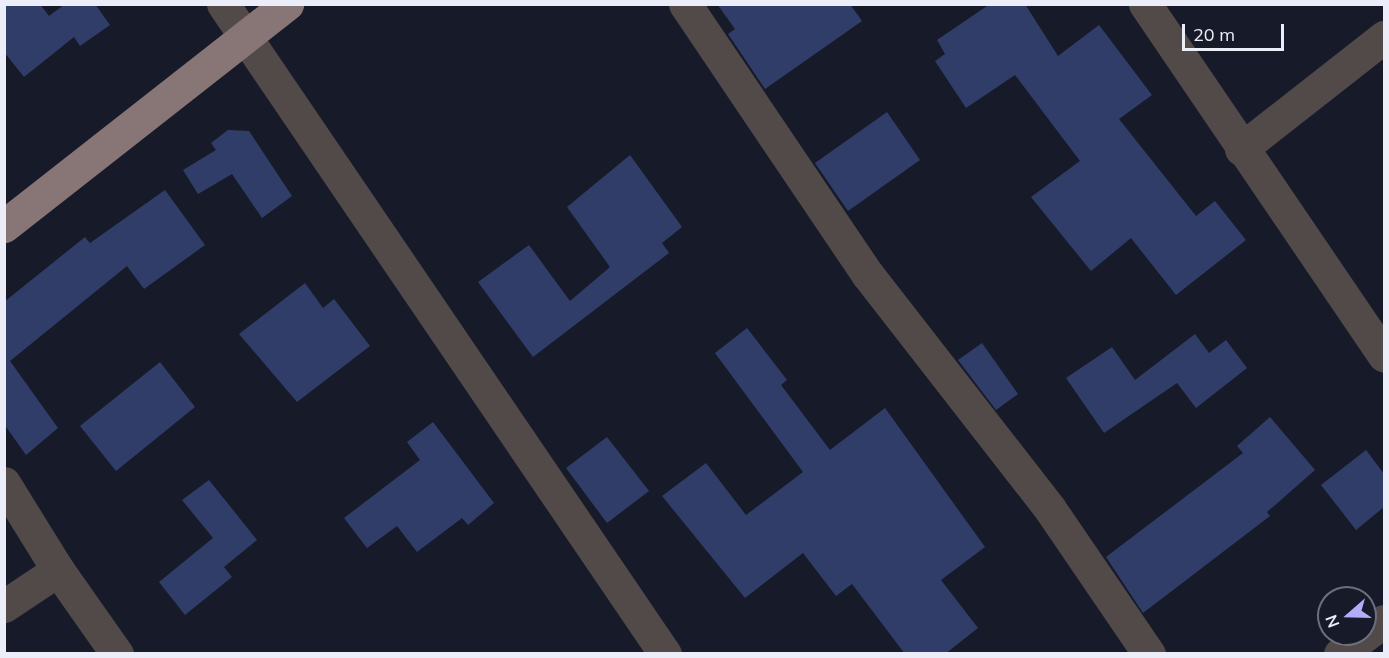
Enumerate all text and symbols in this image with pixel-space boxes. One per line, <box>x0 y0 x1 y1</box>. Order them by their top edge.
scale bar <box>1185 12 1287 50</box>
text: 20 m <box>1193 23 1235 46</box>
north arrow <box>1317 586 1377 646</box>
text: N <box>1320 612 1343 631</box>

